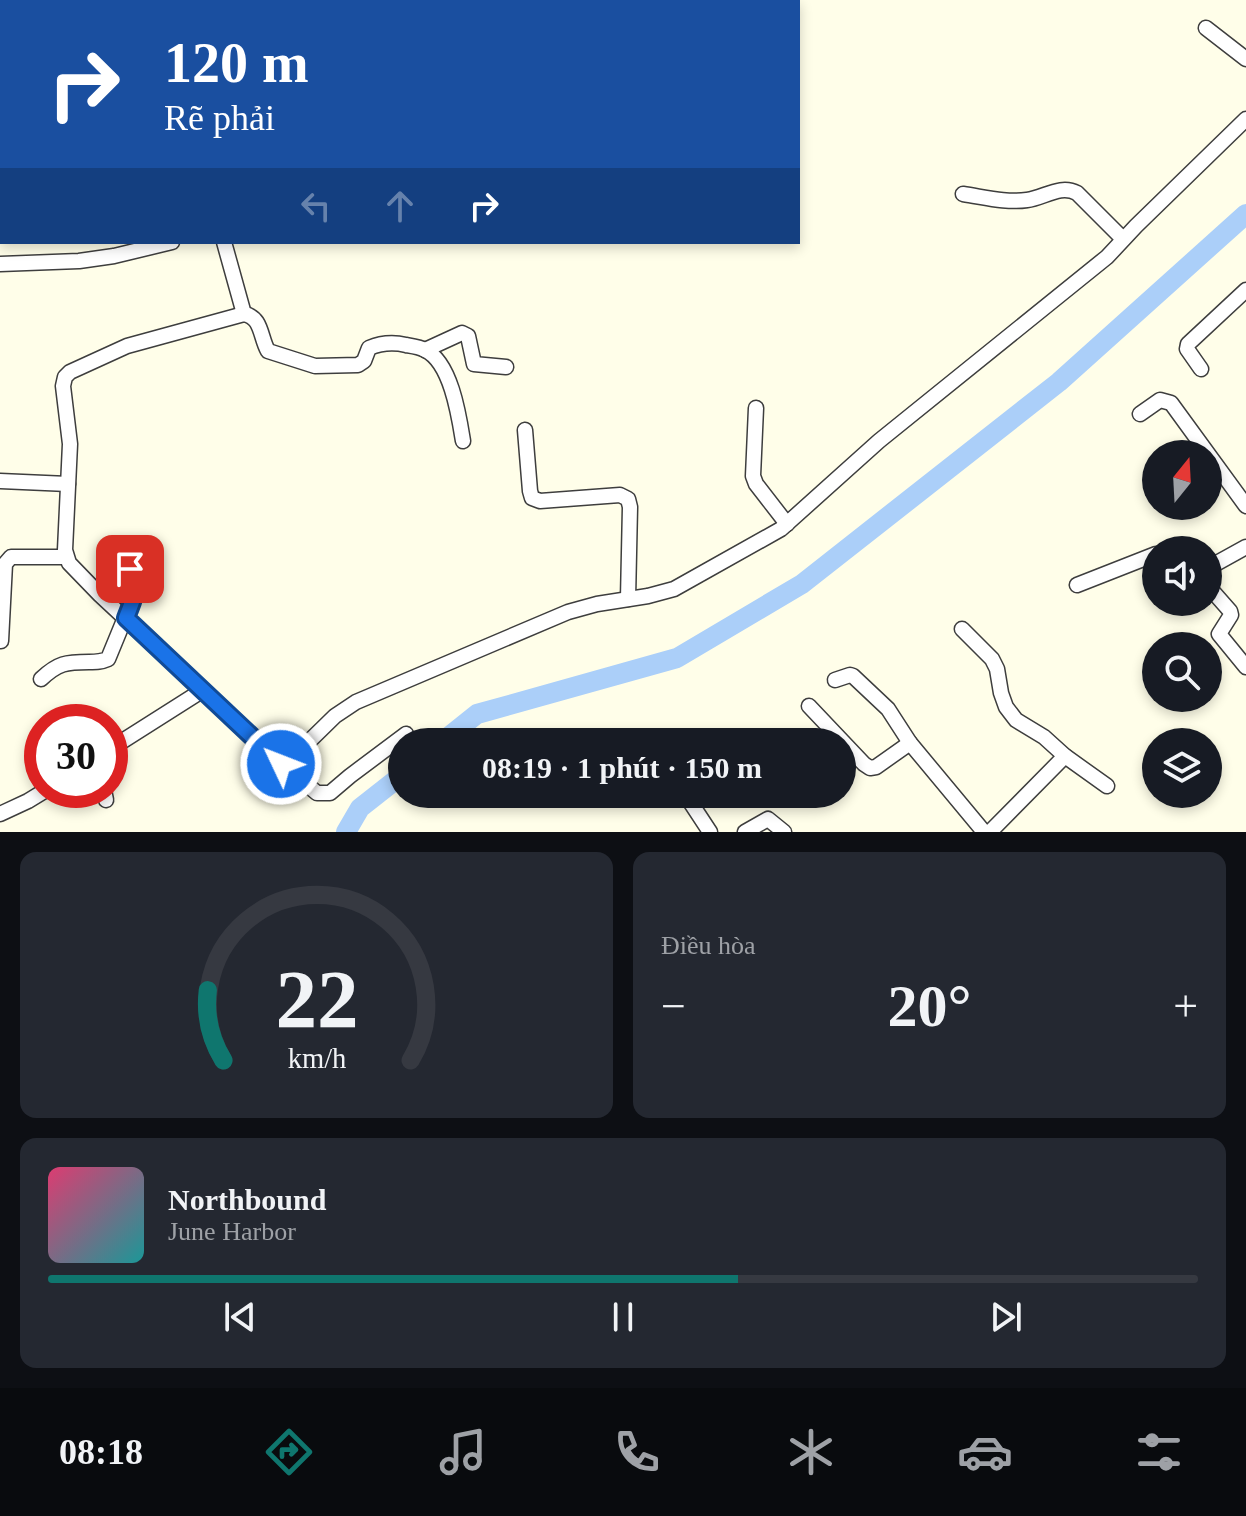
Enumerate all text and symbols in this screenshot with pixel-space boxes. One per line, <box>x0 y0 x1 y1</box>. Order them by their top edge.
icon: right <box>32 32 136 136</box>
text: 120 m <box>164 32 309 94</box>
text: Rẽ phải <box>164 98 275 138</box>
icon: left <box>294 184 338 228</box>
icon: ahead <box>378 184 422 228</box>
icon: right <box>462 184 506 228</box>
north arrow <box>1142 440 1222 520</box>
map controls <box>1142 440 1222 808</box>
pin <box>96 535 164 603</box>
button: sound <box>1142 536 1222 616</box>
icon: arrive <box>108 547 152 591</box>
button: search <box>1142 632 1222 712</box>
speed limit sign: 30 <box>24 704 128 808</box>
position arrow <box>239 722 323 806</box>
button: layers <box>1142 728 1222 808</box>
text: 08:19 · 1 phút · 150 m <box>482 751 762 784</box>
text: Điều hòa <box>661 931 756 960</box>
text: 22 <box>275 953 358 1045</box>
text: 20° <box>888 973 972 1039</box>
text: − <box>661 982 686 1031</box>
text: + <box>1173 982 1198 1031</box>
text: km/h <box>287 1043 346 1074</box>
text: Northbound <box>168 1183 326 1216</box>
text: June Harbor <box>168 1217 296 1246</box>
icon: previous <box>218 1295 262 1339</box>
icon: pause <box>601 1295 645 1339</box>
icon: next <box>984 1295 1028 1339</box>
icon: directions <box>261 1424 317 1480</box>
icon: music <box>435 1424 491 1480</box>
icon: phone <box>609 1424 665 1480</box>
icon: climate <box>783 1424 839 1480</box>
icon: car <box>957 1424 1013 1480</box>
icon: filters <box>1131 1424 1187 1480</box>
text: 08:18 <box>59 1432 143 1472</box>

